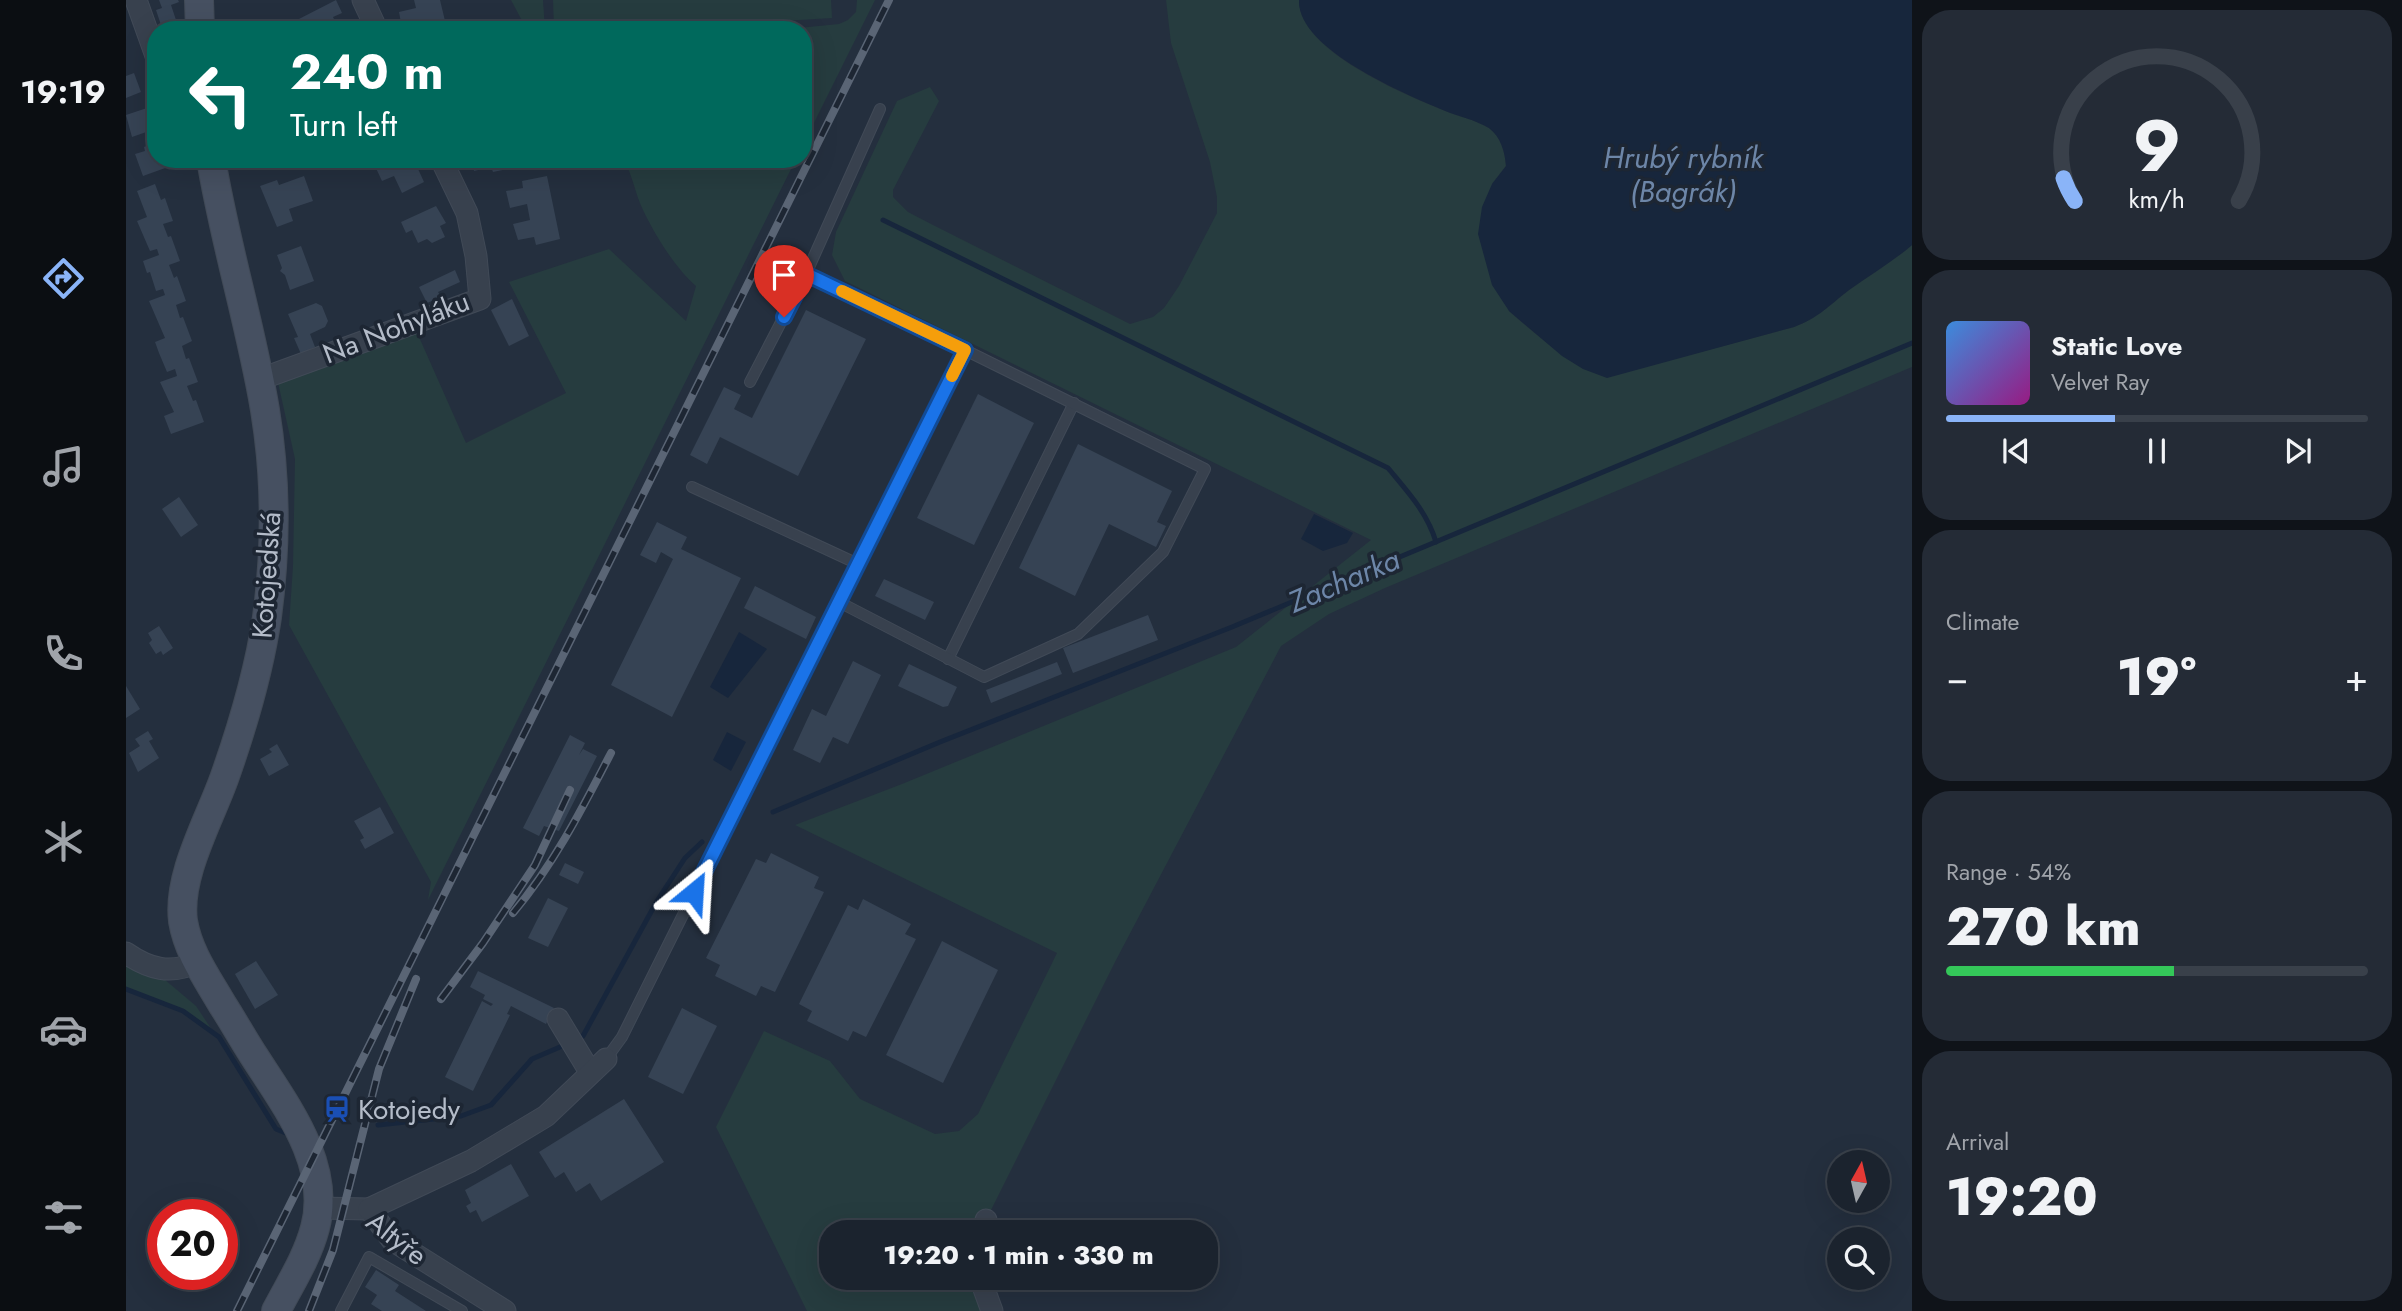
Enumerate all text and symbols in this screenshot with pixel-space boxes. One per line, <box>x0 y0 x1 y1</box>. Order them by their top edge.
text: 240 m <box>290 37 444 107</box>
icon: left <box>175 49 266 140</box>
text: 19:19 <box>20 69 106 115</box>
text: 9 <box>2133 93 2181 198</box>
text: Turn left <box>290 102 397 148</box>
water label: Hrubý rybník (Bagrák) <box>1603 136 1764 213</box>
text: km/h <box>2129 181 2185 217</box>
pin <box>754 245 814 317</box>
icon: directions <box>39 254 88 303</box>
icon: arrive <box>765 256 803 294</box>
street label: Na Nohyláku <box>317 281 476 374</box>
text: Static Love <box>2051 327 2183 365</box>
text: Velvet Ray <box>2051 365 2149 399</box>
icon: previous <box>1997 432 2035 470</box>
icon: pause <box>2138 432 2176 470</box>
icon: next <box>2279 432 2317 470</box>
icon: music <box>39 442 88 491</box>
street label: Kotojedská <box>242 510 291 640</box>
water label: Zacharka <box>1280 538 1407 624</box>
text: Climate <box>1946 605 2019 639</box>
icon: phone <box>39 629 88 678</box>
text: 19° <box>2117 639 2196 715</box>
text: − <box>1946 650 1968 705</box>
text: + <box>2345 650 2368 705</box>
icon: climate <box>39 817 88 866</box>
position arrow <box>657 855 731 929</box>
text: Range · 54% <box>1946 855 2071 889</box>
text: 270 km <box>1946 889 2140 965</box>
icon: car <box>39 1005 88 1054</box>
place label: Kotojedy <box>358 1089 461 1130</box>
station icon: Kotojedy <box>322 1094 352 1124</box>
text: Arrival <box>1946 1125 2009 1159</box>
north arrow <box>1827 1150 1890 1213</box>
map controls <box>1827 1150 1890 1290</box>
text: 19:20 <box>1946 1159 2098 1235</box>
icon: filters <box>39 1193 88 1242</box>
speed limit sign: 20 <box>147 1199 238 1290</box>
street label: Altýře <box>357 1201 436 1275</box>
button: search <box>1827 1227 1890 1290</box>
text: 19:20 · 1 min · 330 m <box>883 1236 1154 1274</box>

